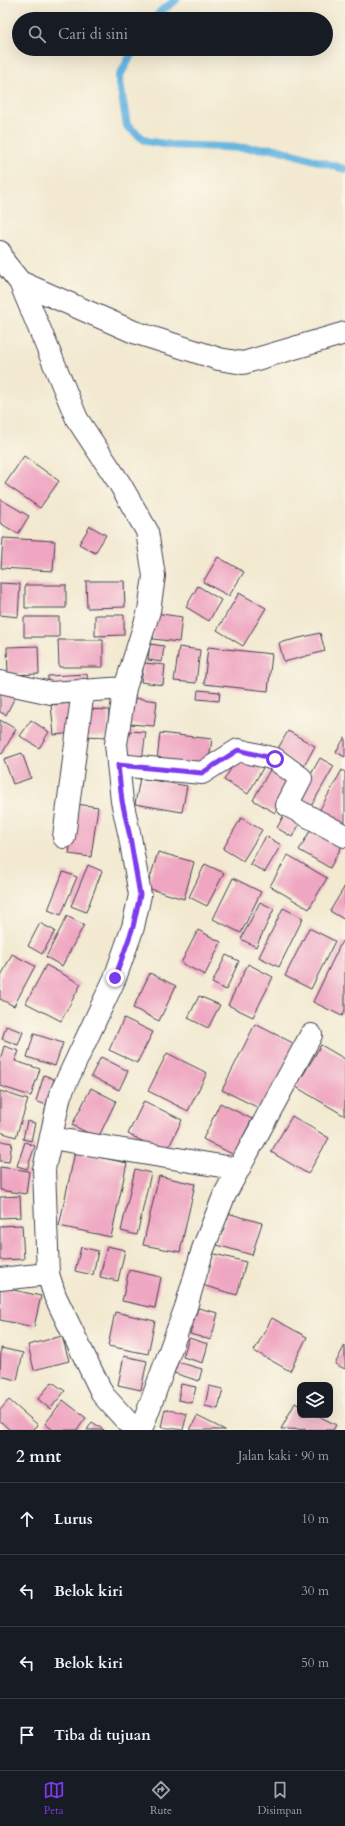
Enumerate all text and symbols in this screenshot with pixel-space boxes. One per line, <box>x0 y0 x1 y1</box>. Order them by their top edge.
search box <box>12 12 333 56</box>
icon: search <box>26 23 48 45</box>
text: Cari di sini <box>58 24 128 44</box>
route start <box>266 750 284 768</box>
route end <box>106 969 124 987</box>
map controls <box>297 1382 333 1418</box>
button: layers <box>297 1382 333 1418</box>
text: 2 mnt <box>16 1445 61 1468</box>
text: Jalan kaki · 90 m <box>238 1447 329 1465</box>
icon: ahead <box>16 1508 38 1530</box>
text: Lurus <box>54 1509 93 1529</box>
text: 10 m <box>301 1510 329 1528</box>
icon: left <box>16 1580 38 1602</box>
text: Belok kiri <box>54 1581 123 1601</box>
text: 30 m <box>301 1582 329 1600</box>
icon: left <box>16 1652 38 1674</box>
text: Belok kiri <box>54 1653 123 1673</box>
text: 50 m <box>301 1654 329 1672</box>
icon: arrive <box>16 1724 38 1746</box>
text: Tiba di tujuan <box>54 1725 151 1745</box>
tab: Peta <box>43 1779 65 1818</box>
tab: Rute <box>150 1779 172 1818</box>
tab: Disimpan <box>257 1779 302 1818</box>

